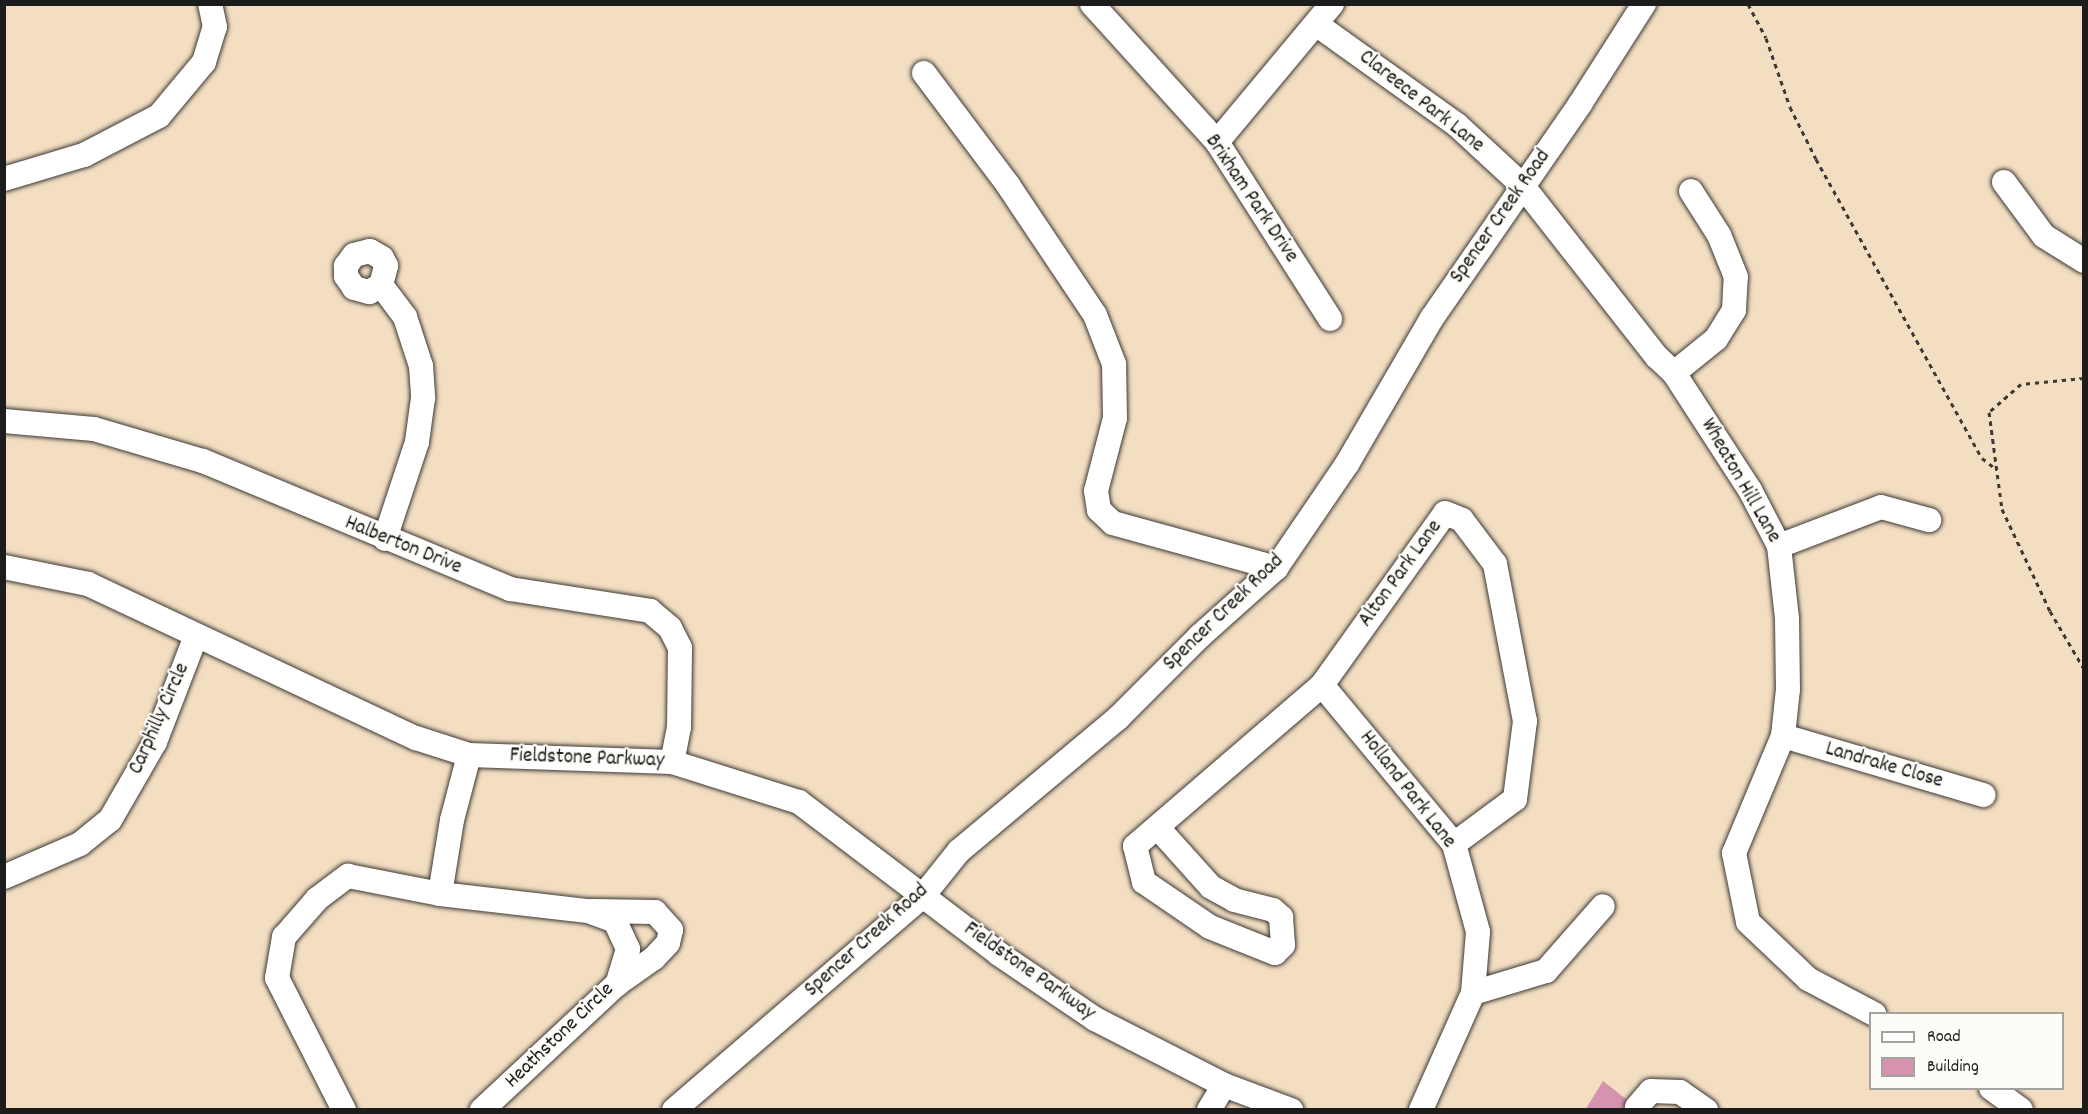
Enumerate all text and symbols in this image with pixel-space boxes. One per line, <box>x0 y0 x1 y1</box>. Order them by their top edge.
street label: Clareece Park Lane <box>1353 45 1489 159</box>
street label: Brixham Park Drive <box>1199 130 1303 268</box>
street label: Spencer Creek Road <box>1446 145 1556 289</box>
street label: Wheaton Hill Lane <box>1694 414 1786 548</box>
street label: Halberton Drive <box>341 511 465 581</box>
street label: Alton Park Lane <box>1354 516 1448 632</box>
street label: Spencer Creek Road <box>1159 549 1289 677</box>
street label: Carphilly Circle <box>124 659 196 779</box>
street label: Holland Park Lane <box>1353 726 1461 854</box>
street label: Landrake Close <box>1822 737 1946 795</box>
street label: Fieldstone Parkway <box>509 744 665 774</box>
street label: Spencer Creek Road <box>800 879 934 1003</box>
street label: Fieldstone Parkway <box>958 917 1100 1027</box>
street label: Heathstone Circle <box>500 978 620 1094</box>
legend <box>1869 1012 2064 1090</box>
text: Road <box>1927 1025 1961 1050</box>
text: Building <box>1927 1055 1979 1080</box>

